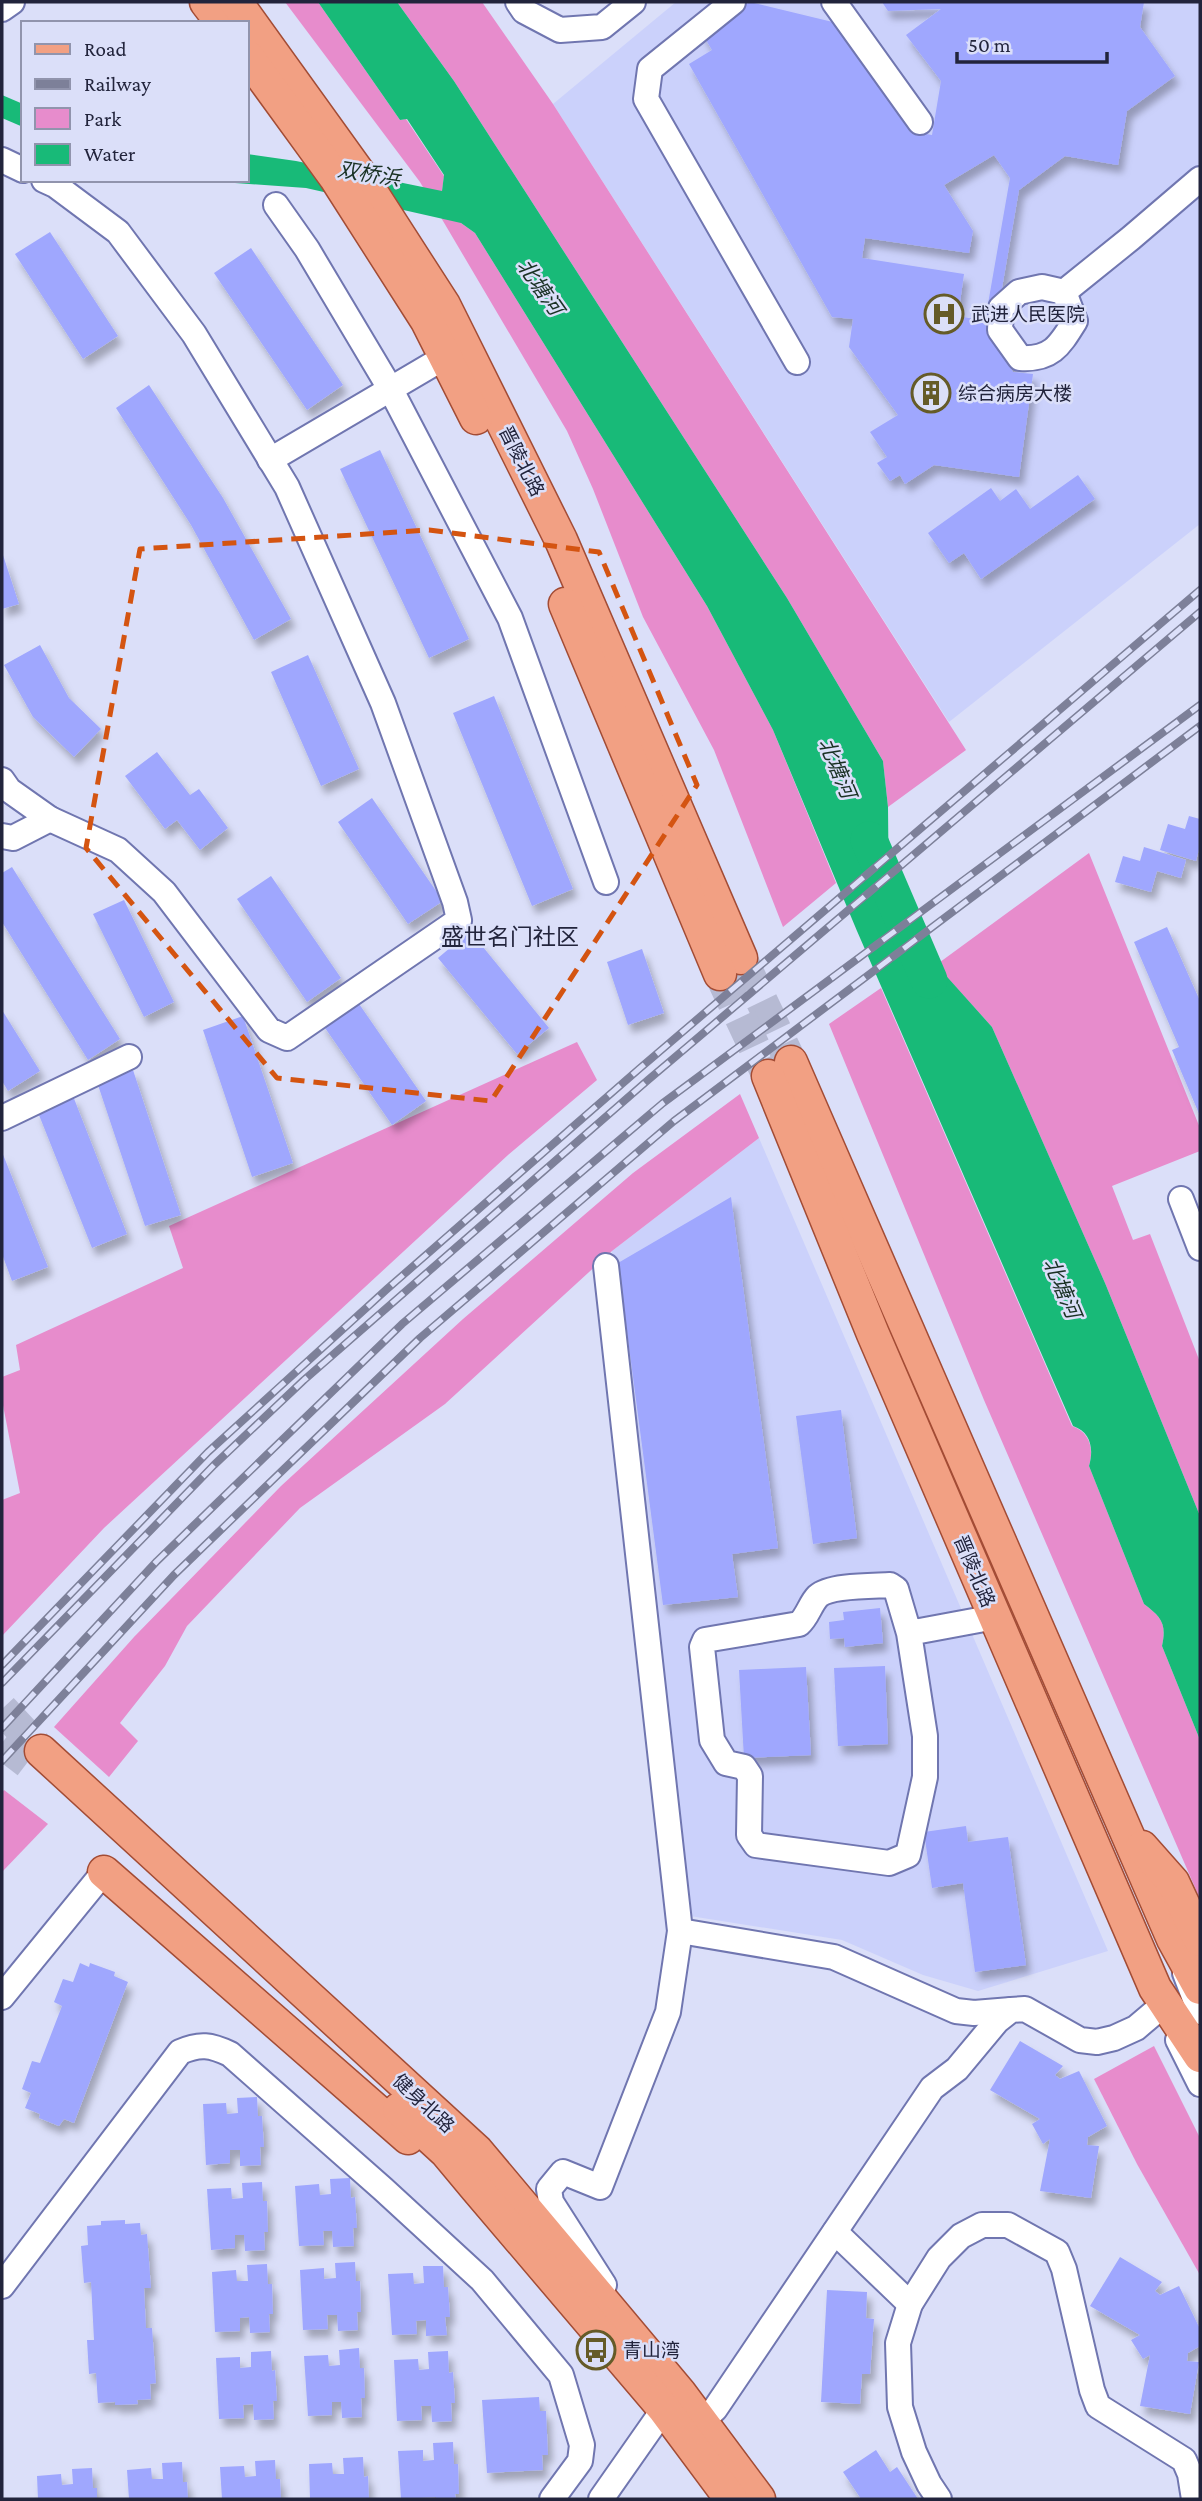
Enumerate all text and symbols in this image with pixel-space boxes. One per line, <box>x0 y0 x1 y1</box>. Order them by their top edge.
legend <box>21 21 248 182</box>
scale bar <box>957 21 1108 65</box>
text: 50 m <box>968 33 1011 57</box>
text: Road <box>84 37 127 61</box>
text: Railway <box>84 72 151 96</box>
text: Park <box>84 107 121 131</box>
text: Water <box>84 142 136 166</box>
water label: 双桥浜 <box>336 157 404 191</box>
water label: 北塘河 <box>512 254 570 323</box>
hospital icon: 武进人民医院 <box>923 293 965 335</box>
place label: 武进人民医院 <box>971 304 1085 325</box>
building icon: 综合病房大楼 <box>910 372 952 414</box>
place label: 综合病房大楼 <box>958 383 1072 404</box>
street label: 晋陵北路 <box>495 423 548 500</box>
water label: 北塘河 <box>814 734 862 805</box>
district label: 盛世名门社区 <box>441 924 579 950</box>
water label: 北塘河 <box>1039 1254 1087 1325</box>
street label: 晋陵北路 <box>950 1532 999 1610</box>
street label: 健身北路 <box>389 2070 459 2137</box>
bus stop icon: 青山湾 <box>575 2329 617 2371</box>
place label: 青山湾 <box>623 2340 680 2361</box>

